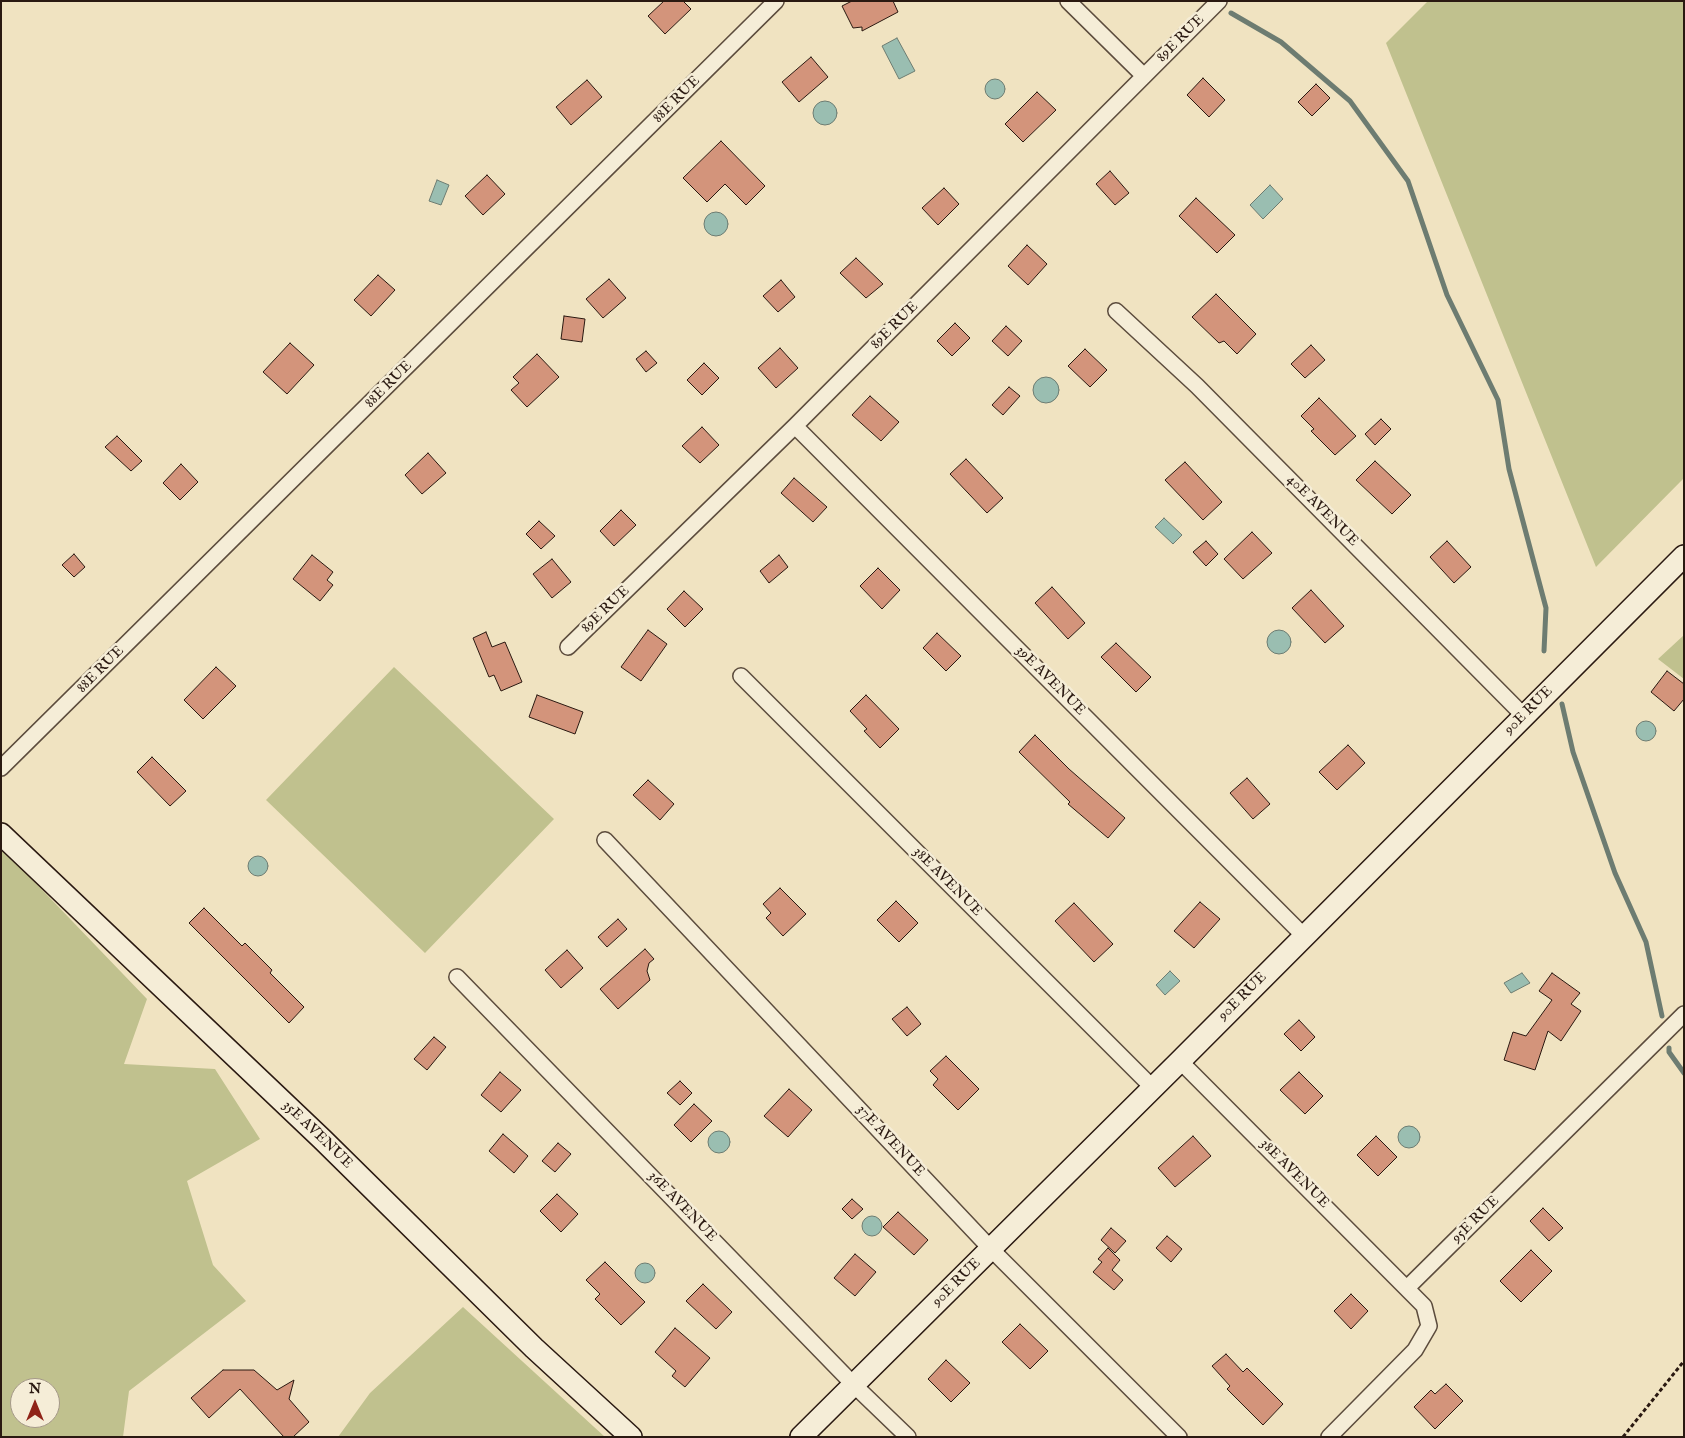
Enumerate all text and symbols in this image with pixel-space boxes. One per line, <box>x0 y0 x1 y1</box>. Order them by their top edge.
street label: 89E RUE <box>1153 11 1209 67</box>
street label: 88E RUE <box>650 73 704 127</box>
street label: 89E RUE <box>867 298 923 354</box>
street label: 88E RUE <box>362 358 416 412</box>
street label: 40E AVENUE <box>1282 471 1362 551</box>
street label: 89E RUE <box>578 583 634 637</box>
street label: 39E AVENUE <box>1011 642 1089 720</box>
street label: 88E RUE <box>74 643 128 697</box>
street label: 90E RUE <box>1501 683 1557 739</box>
street label: 38E AVENUE <box>909 844 985 920</box>
street label: 90E RUE <box>1215 969 1271 1025</box>
street label: 35E AVENUE <box>278 1097 356 1173</box>
street label: 37E AVENUE <box>852 1101 928 1181</box>
street label: 38E AVENUE <box>1256 1136 1332 1212</box>
street label: 36E AVENUE <box>644 1168 720 1246</box>
street label: 95E RUE <box>1449 1193 1503 1247</box>
street label: 90E RUE <box>929 1255 985 1311</box>
north arrow <box>10 1378 60 1428</box>
text: N <box>29 1380 41 1398</box>

